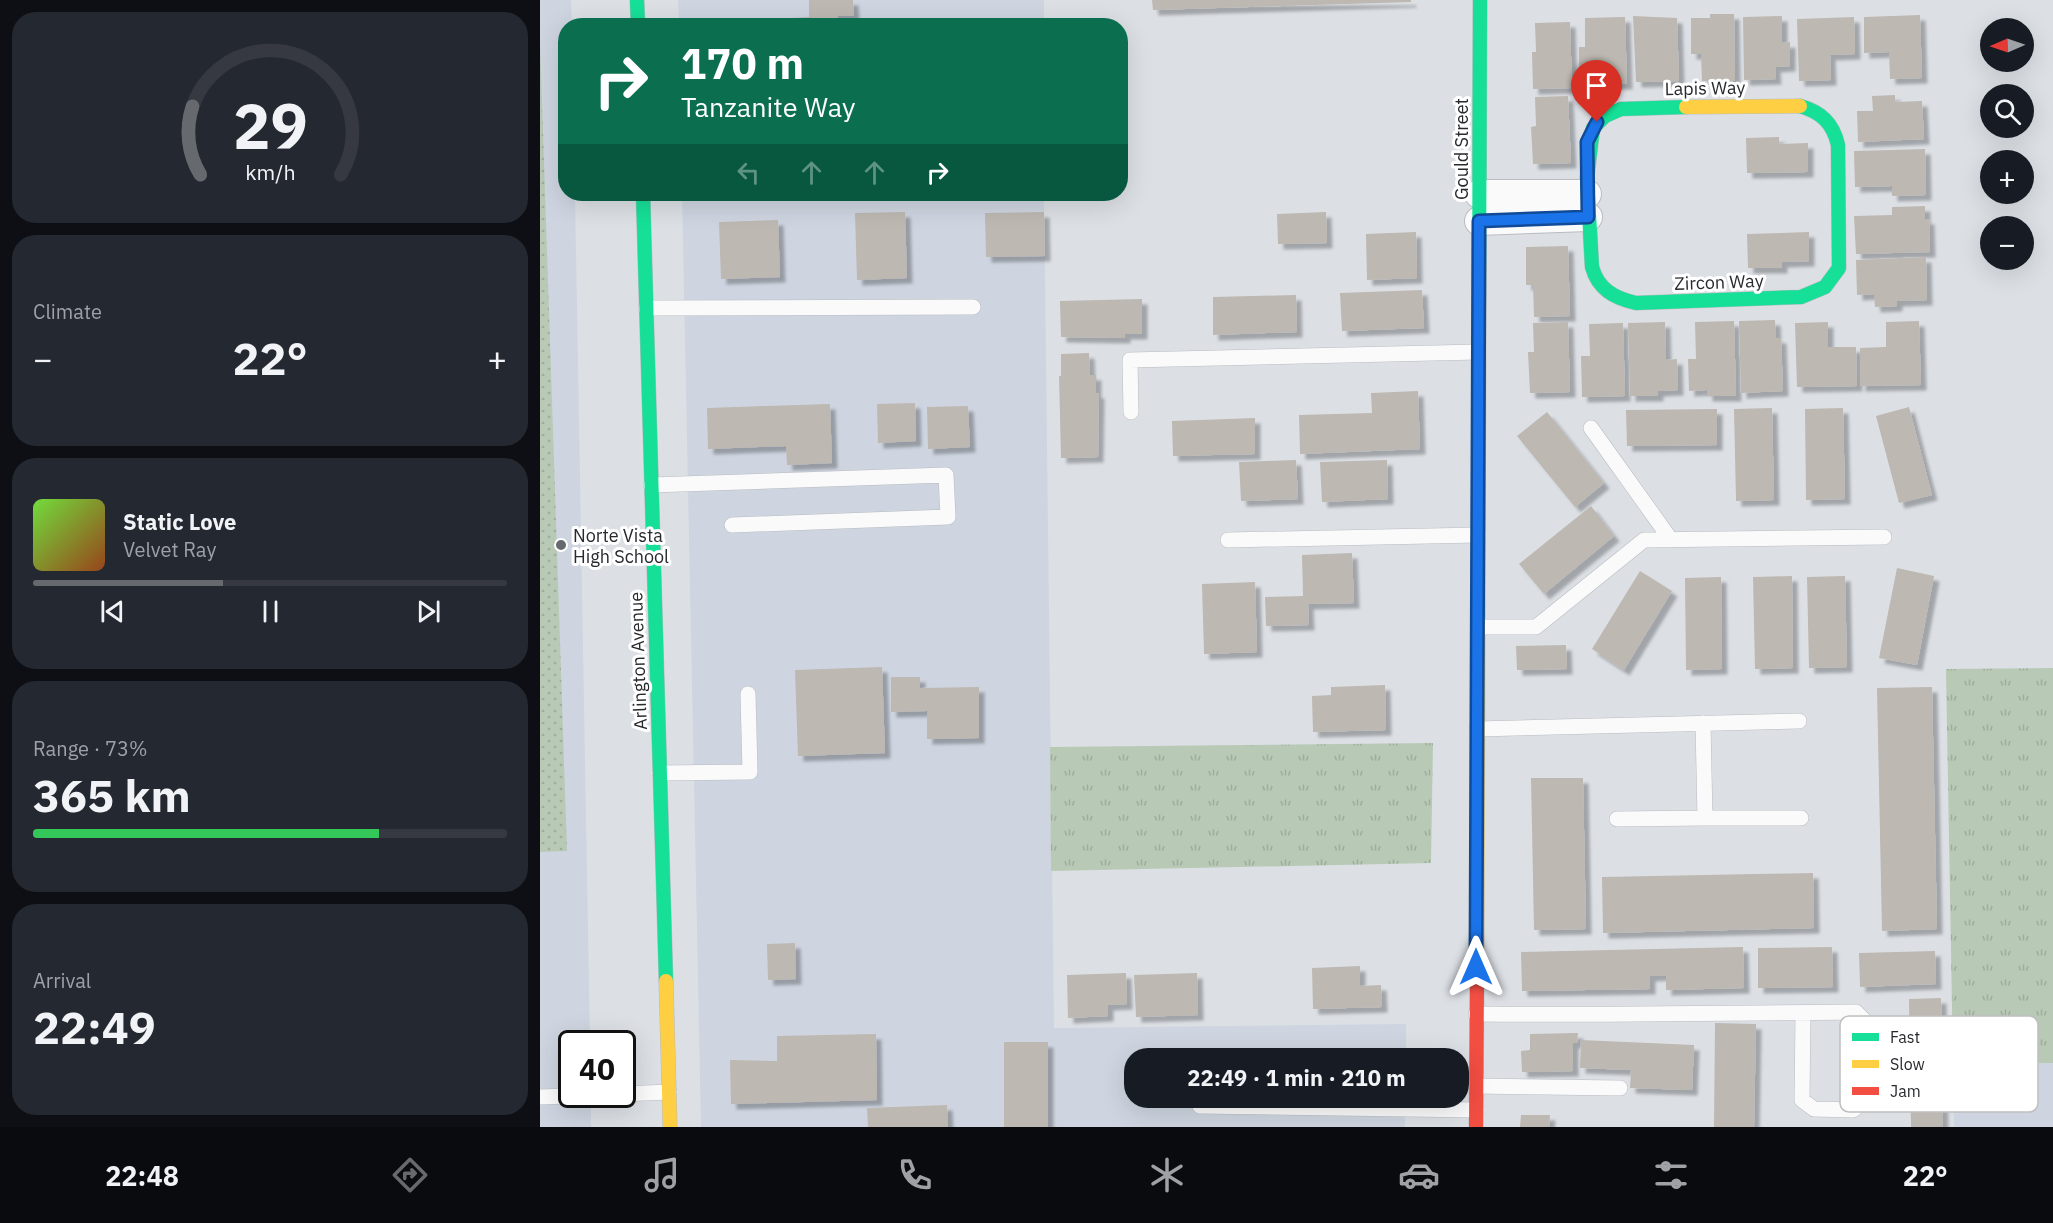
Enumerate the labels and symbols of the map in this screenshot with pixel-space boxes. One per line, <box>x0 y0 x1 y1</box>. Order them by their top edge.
north arrow <box>1980 18 2034 72</box>
pin <box>1571 60 1622 122</box>
street label: Lapis Way <box>1664 76 1746 100</box>
street label: Gould Street <box>1450 98 1473 200</box>
street label: Zircon Way <box>1674 269 1764 295</box>
place label: Norte Vista High School <box>573 524 669 568</box>
marker: Norte Vista High School <box>554 538 568 552</box>
street label: Arlington Avenue <box>624 591 652 730</box>
position arrow <box>1444 935 1508 999</box>
legend <box>1840 1016 2038 1112</box>
text: Fast <box>1890 1027 1920 1047</box>
speed limit sign: 40 <box>558 1030 636 1108</box>
text: Slow <box>1890 1054 1925 1074</box>
text: Jam <box>1890 1081 1921 1101</box>

